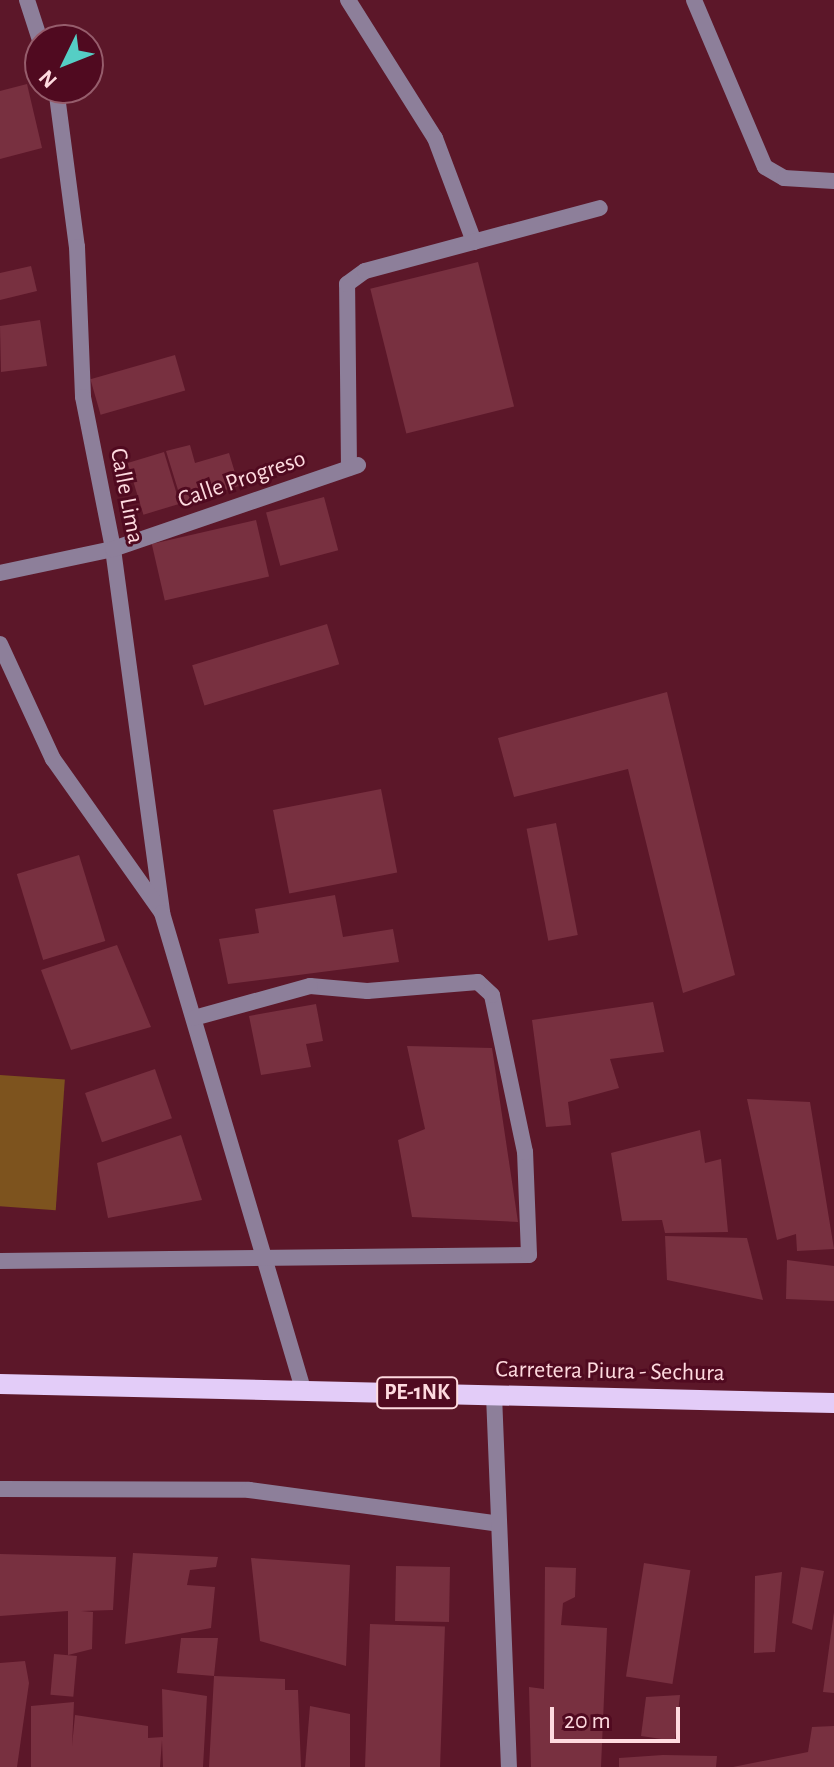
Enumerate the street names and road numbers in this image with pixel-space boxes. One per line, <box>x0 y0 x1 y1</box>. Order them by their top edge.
street label: Calle Progreso <box>174 445 310 515</box>
street label: Calle Lima <box>103 446 149 546</box>
street label: Carretera Piura - Sechura <box>495 1356 725 1388</box>
road number: PE-1NK <box>375 1375 459 1411</box>

